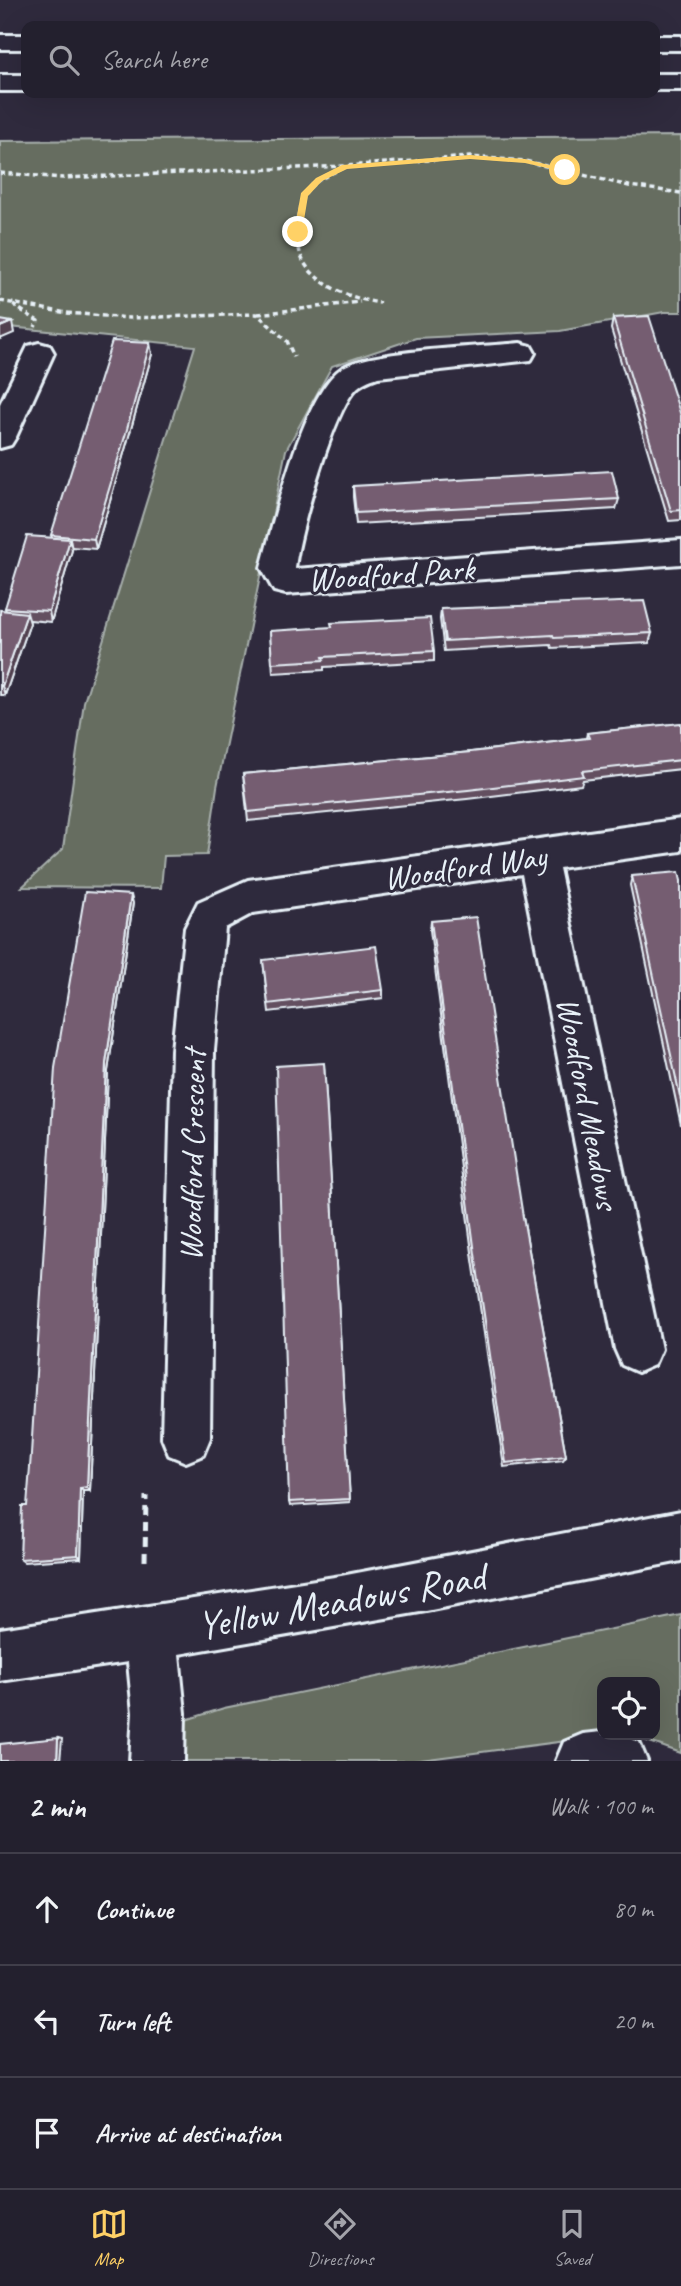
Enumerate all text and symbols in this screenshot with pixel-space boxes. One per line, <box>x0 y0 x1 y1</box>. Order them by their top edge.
search box <box>21 21 660 98</box>
icon: search <box>45 41 83 79</box>
text: Search here <box>101 43 207 76</box>
route start <box>549 154 580 185</box>
route end <box>282 216 313 247</box>
street label: Woodford Park <box>307 547 477 601</box>
street label: Woodford Way <box>381 834 552 899</box>
street label: Woodford Meadows <box>547 994 630 1215</box>
street label: Woodford Crescent <box>169 1045 215 1261</box>
street label: Yellow Meadows Road <box>194 1550 495 1651</box>
map controls <box>597 1677 660 1740</box>
button: locate <box>597 1677 660 1740</box>
text: 2 min <box>28 1788 85 1826</box>
text: Walk · 100 m <box>549 1792 653 1821</box>
icon: ahead <box>28 1890 66 1928</box>
text: Continue <box>95 1893 173 1926</box>
text: 80 m <box>614 1895 653 1924</box>
icon: left <box>28 2002 66 2040</box>
text: Turn left <box>95 2005 170 2038</box>
text: 20 m <box>614 2007 653 2036</box>
icon: arrive <box>28 2114 66 2152</box>
text: Arrive at destination <box>95 2117 281 2150</box>
tab: Map <box>90 2205 128 2271</box>
tab: Directions <box>307 2205 374 2271</box>
tab: Saved <box>553 2205 591 2271</box>

